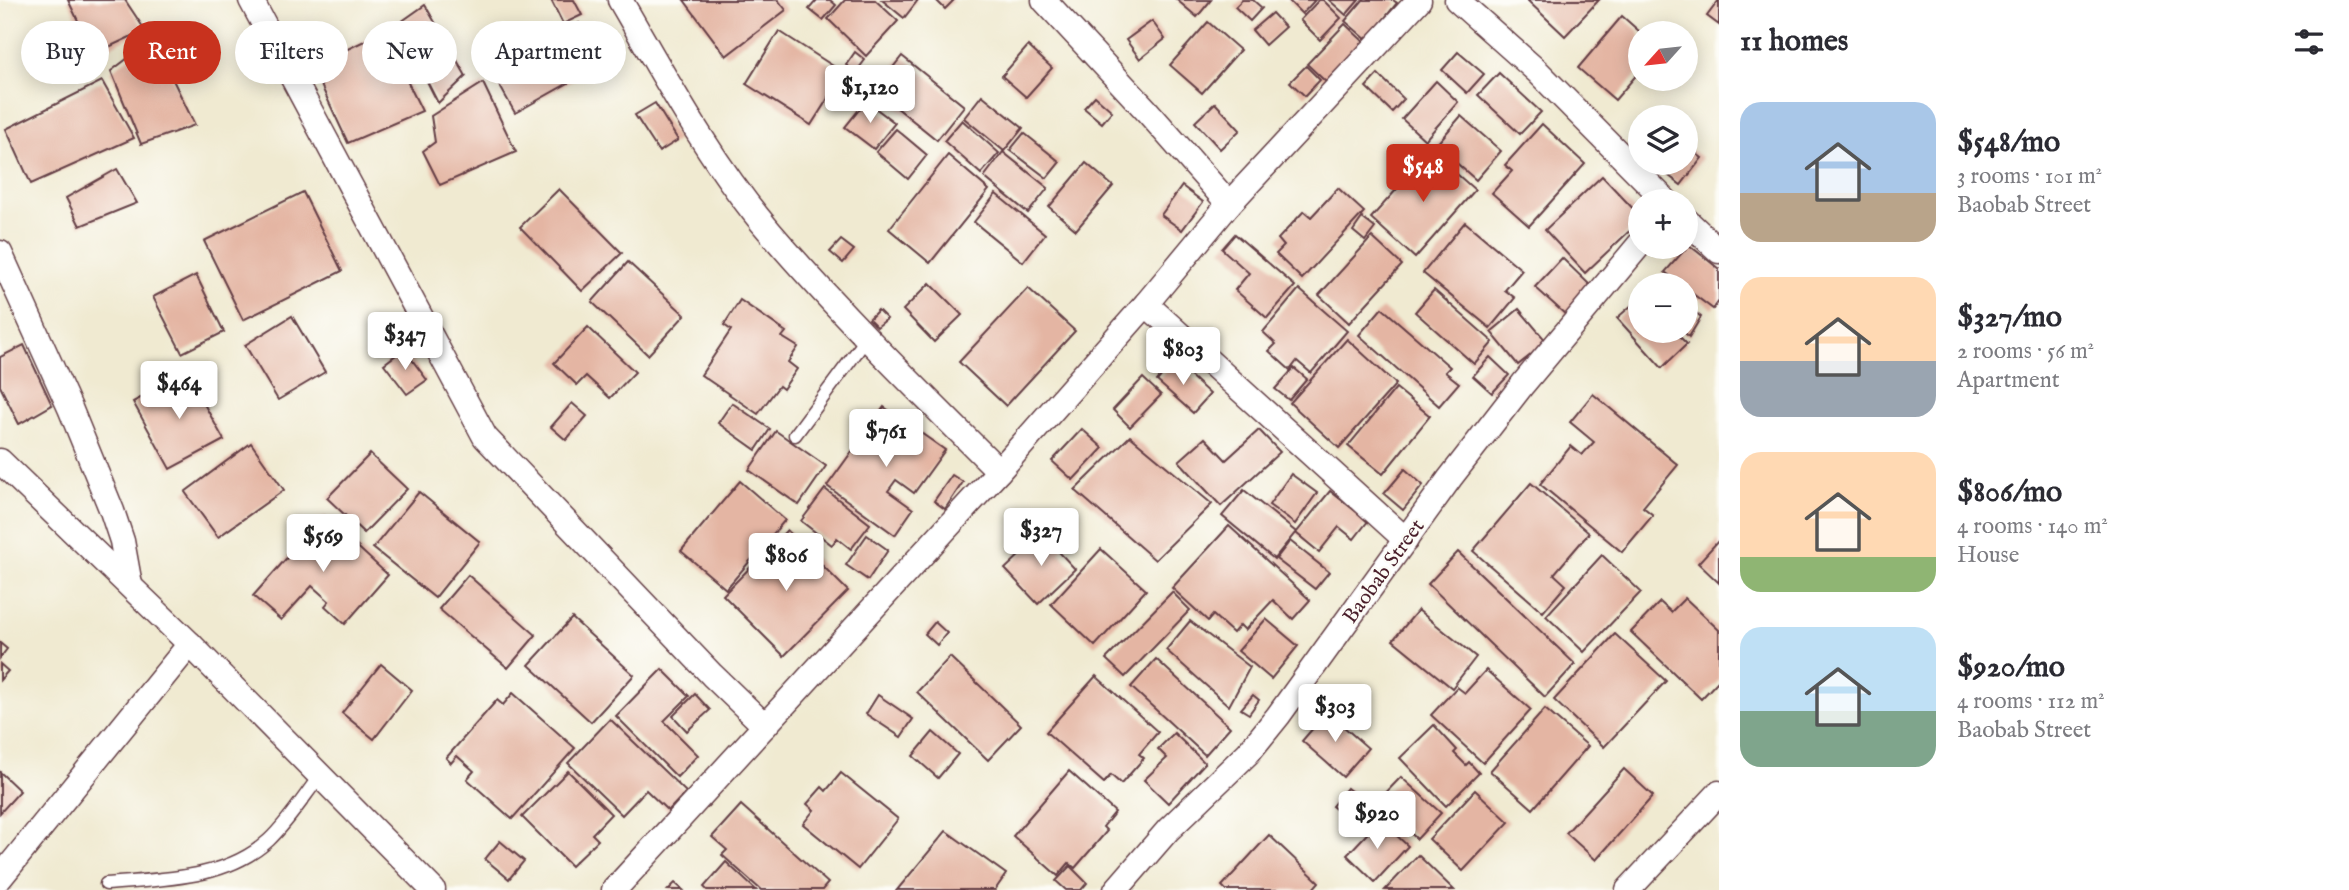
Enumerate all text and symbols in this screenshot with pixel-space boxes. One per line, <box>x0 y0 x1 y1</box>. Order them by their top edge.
chip: Buy <box>21 21 109 84</box>
chip: Rent <box>123 21 221 84</box>
chip: Filters <box>235 21 348 84</box>
chip: New <box>362 21 457 84</box>
chip: Apartment <box>471 21 626 84</box>
north arrow <box>1628 21 1698 91</box>
map controls <box>1628 21 1698 343</box>
text: 11 homes <box>1740 23 1848 61</box>
icon: filters <box>2290 23 2328 61</box>
pin: $1,120 <box>813 66 927 125</box>
text: $1,120 <box>841 73 899 102</box>
button: layers <box>1628 105 1698 175</box>
text: $548/mo <box>1957 124 2060 162</box>
icon: home <box>1796 130 1880 214</box>
pin: $548 <box>1382 144 1464 204</box>
text: $548 <box>1402 152 1444 181</box>
text: 3 rooms · 101 m² <box>1957 162 2102 191</box>
button: + <box>1628 189 1698 259</box>
text: Baobab Street <box>1957 191 2091 220</box>
button: − <box>1628 273 1698 343</box>
text: $327/mo <box>1957 299 2062 337</box>
icon: home <box>1796 305 1880 389</box>
pin: $347 <box>364 312 446 372</box>
text: $347 <box>384 320 426 349</box>
pin: $803 <box>1142 328 1224 387</box>
text: $803 <box>1162 335 1204 364</box>
text: 2 rooms · 56 m² <box>1957 337 2094 366</box>
pin: $464 <box>138 362 220 421</box>
text: Apartment <box>1957 366 2060 395</box>
text: $464 <box>157 369 202 398</box>
pin: $761 <box>845 410 927 469</box>
text: $761 <box>865 417 907 446</box>
text: $806/mo <box>1957 474 2062 512</box>
icon: home <box>1796 480 1880 564</box>
pin: $327 <box>1000 508 1082 568</box>
text: 4 rooms · 140 m² <box>1957 512 2108 541</box>
pin: $569 <box>282 514 364 574</box>
street label: Baobab Street <box>1337 514 1431 629</box>
text: $327 <box>1020 516 1062 545</box>
text: $569 <box>303 522 343 551</box>
pin: $806 <box>745 534 827 593</box>
text: $806 <box>765 541 807 570</box>
text: House <box>1957 541 2019 570</box>
text: $920/mo <box>1957 649 2065 687</box>
icon: home <box>1796 655 1880 739</box>
pin: $303 <box>1294 684 1376 744</box>
text: 4 rooms · 112 m² <box>1957 687 2105 716</box>
text: $303 <box>1314 692 1356 721</box>
text: Baobab Street <box>1957 716 2091 745</box>
pin: $920 <box>1336 792 1418 851</box>
text: $920 <box>1355 799 1399 828</box>

